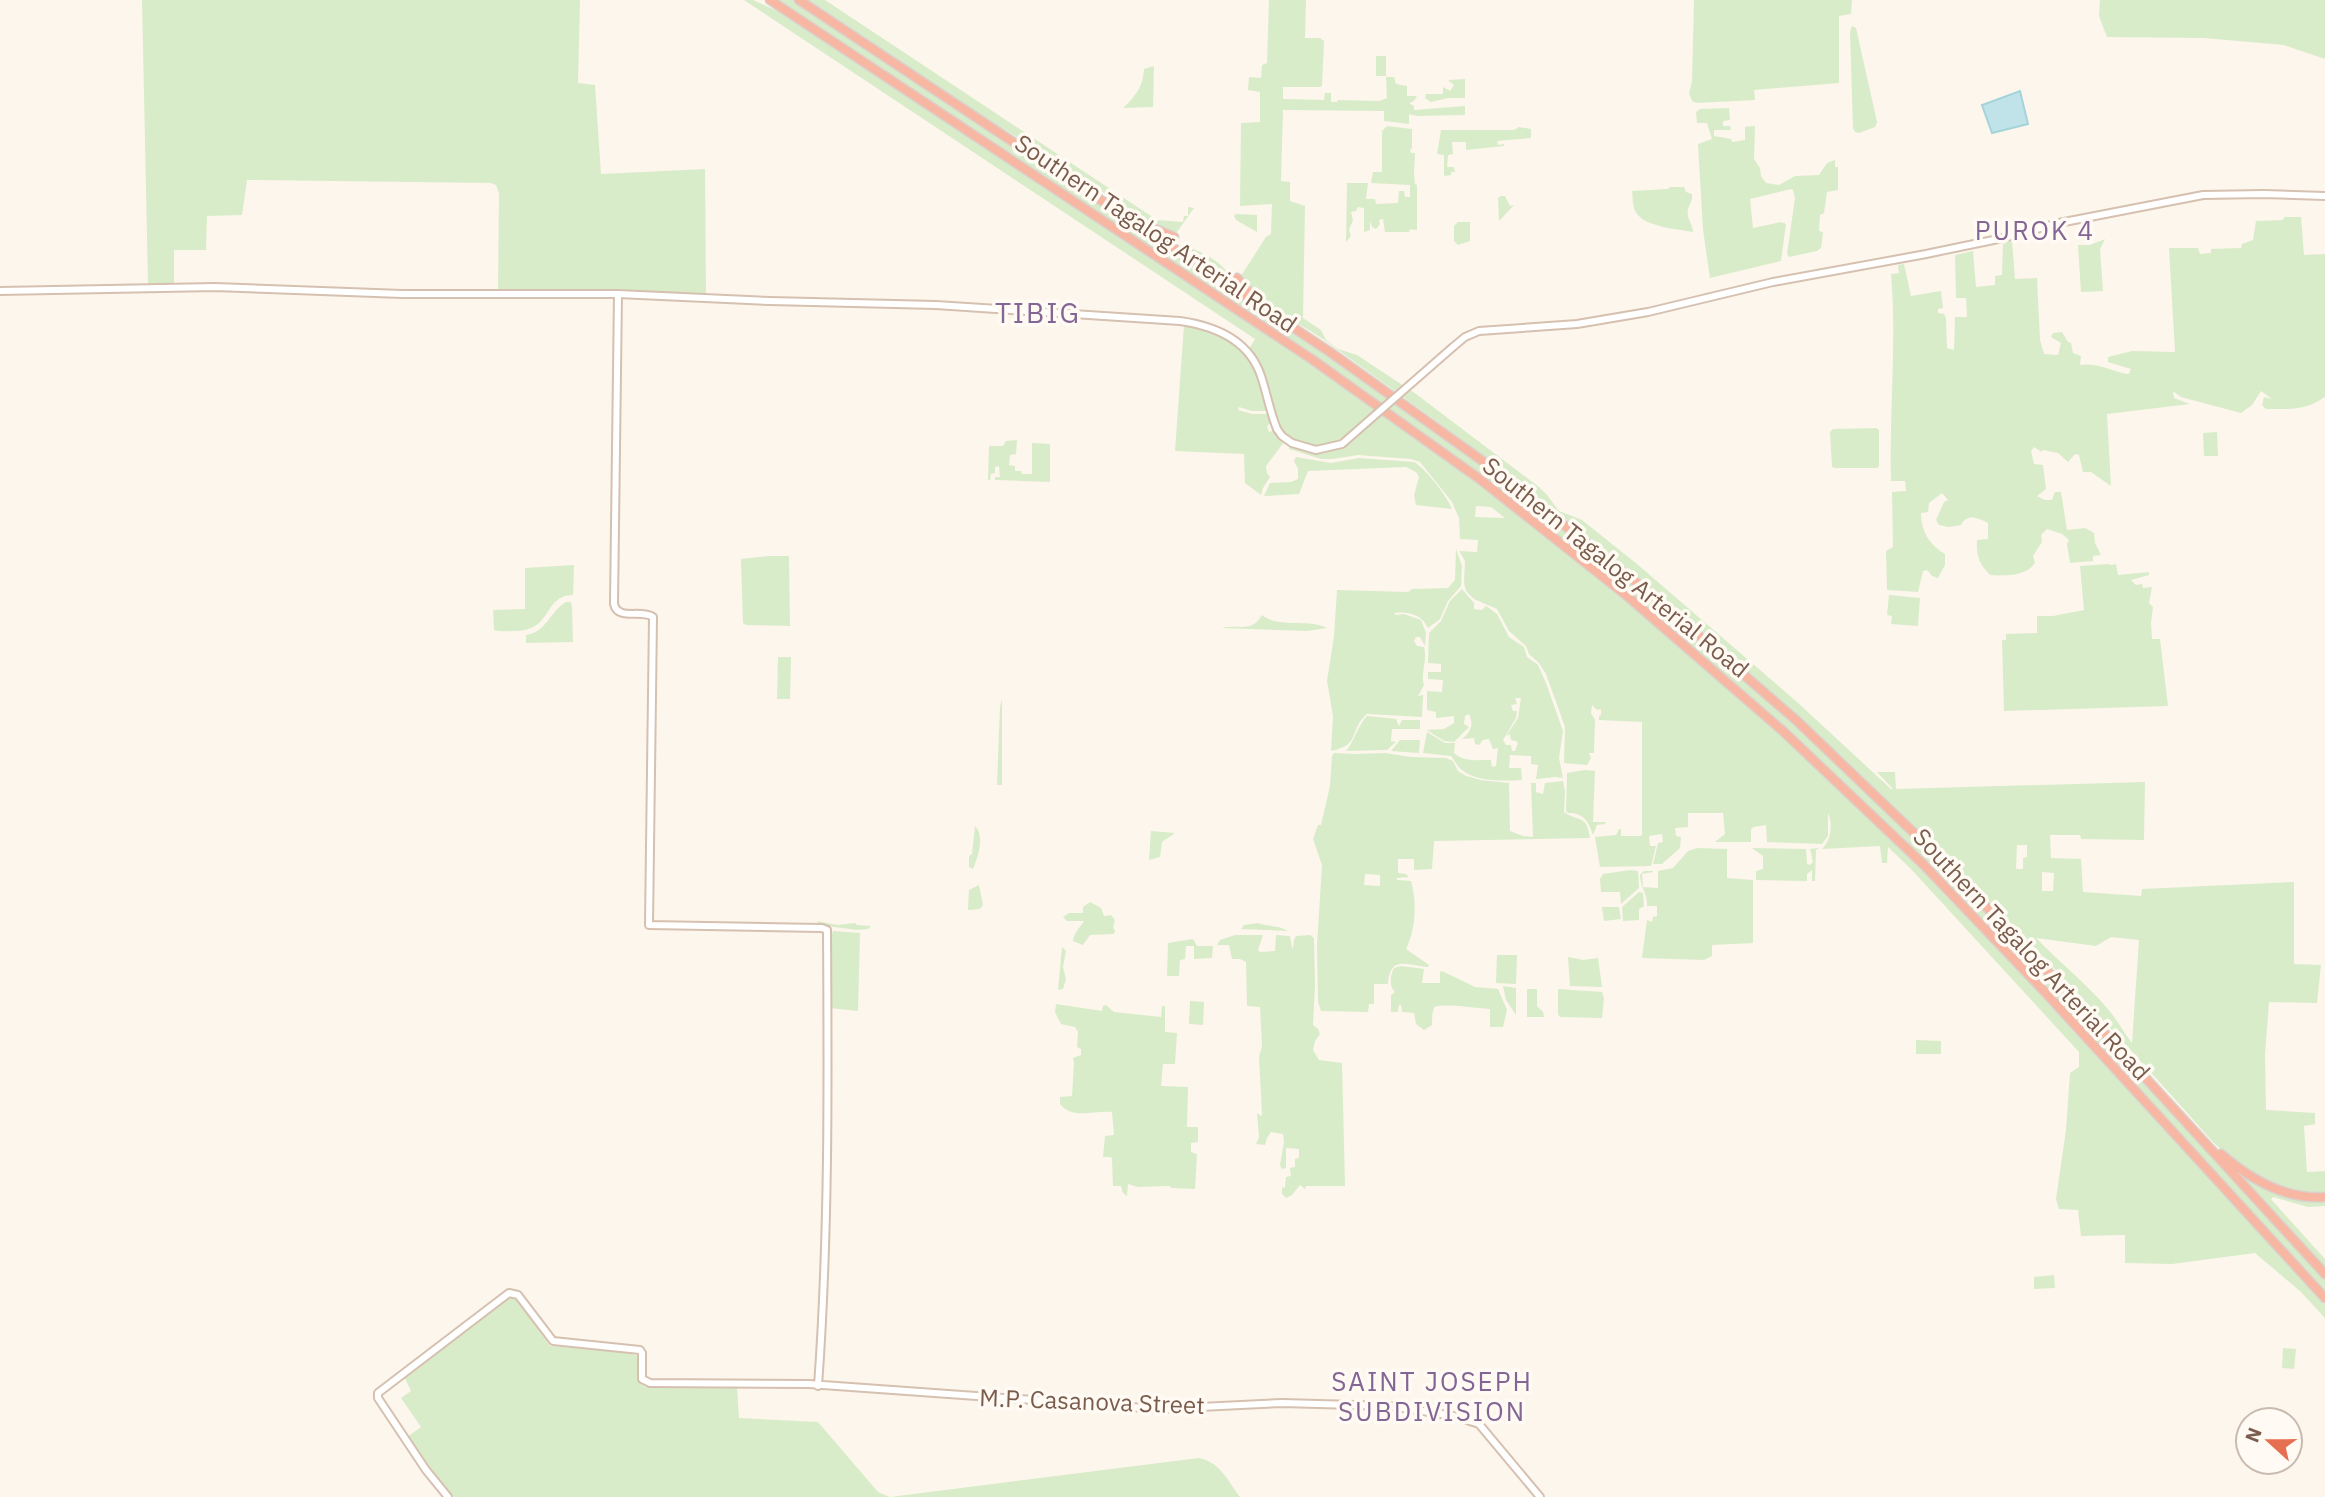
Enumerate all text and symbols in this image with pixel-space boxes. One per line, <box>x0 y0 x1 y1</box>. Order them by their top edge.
street label: Southern Tagalog Arterial Road <box>1009 126 1303 340</box>
district label: PUROK 4 <box>1975 213 2095 247</box>
district label: TIBIG <box>995 294 1081 331</box>
street label: Southern Tagalog Arterial Road <box>1476 450 1756 684</box>
street label: Southern Tagalog Arterial Road <box>1906 821 2158 1087</box>
district label: SAINT JOSEPH SUBDIVISION <box>1331 1364 1533 1428</box>
street label: M.P. Casanova Street <box>979 1381 1205 1421</box>
north arrow <box>2234 1406 2304 1476</box>
text: N <box>2239 1424 2267 1446</box>

